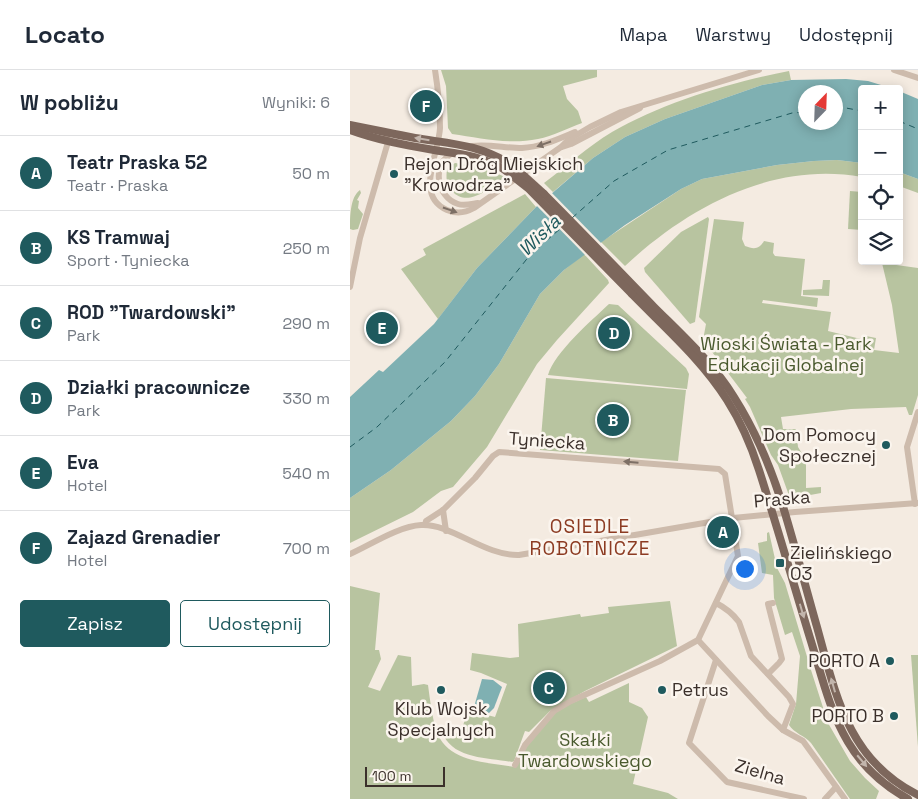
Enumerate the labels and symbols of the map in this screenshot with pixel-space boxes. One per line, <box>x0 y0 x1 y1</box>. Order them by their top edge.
north arrow <box>798 85 843 130</box>
pin: F <box>410 87 442 125</box>
one-way arrow <box>413 135 429 143</box>
one-way arrow <box>537 140 552 148</box>
place label: Rejon Dróg Miejskich "Krowodrza" <box>404 152 583 196</box>
marker: Rejon Dróg Miejskich "Krowodrza" <box>388 168 400 180</box>
one-way arrow <box>443 206 458 214</box>
water label: Wisła <box>513 209 566 261</box>
pin: E <box>366 309 398 347</box>
pin: D <box>598 314 630 352</box>
park label: Wioski Świata - Park Edukacji Globalnej <box>700 332 872 376</box>
pin: B <box>597 401 629 439</box>
place label: Dom Pomocy Społecznej <box>763 423 876 467</box>
street label: Tyniecka <box>508 426 586 455</box>
marker: Dom Pomocy Społecznej <box>880 439 892 451</box>
one-way arrow <box>623 458 639 466</box>
street label: Praska <box>753 485 811 512</box>
pin: A <box>707 513 739 551</box>
district label: OSIEDLE ROBOTNICZE <box>529 514 651 561</box>
place label: Zielińskiego 03 <box>790 541 892 585</box>
your location <box>732 556 758 582</box>
marker: Zielińskiego 03 <box>774 557 786 569</box>
one-way arrow <box>799 604 807 619</box>
place label: PORTO A <box>808 649 880 672</box>
marker: PORTO A <box>884 655 896 667</box>
pin: C <box>533 669 565 707</box>
one-way arrow <box>829 677 837 693</box>
place label: Petrus <box>672 678 728 701</box>
marker: Klub Wojsk Specjalnych <box>435 684 447 696</box>
marker: Petrus <box>656 684 668 696</box>
place label: Klub Wojsk Specjalnych <box>388 697 494 741</box>
place label: PORTO B <box>811 704 884 727</box>
marker: PORTO B <box>888 710 900 722</box>
park label: Skałki Twardowskiego <box>518 728 652 772</box>
street label: Zielna <box>732 753 788 790</box>
one-way arrow <box>856 754 867 767</box>
scale bar <box>365 764 445 787</box>

